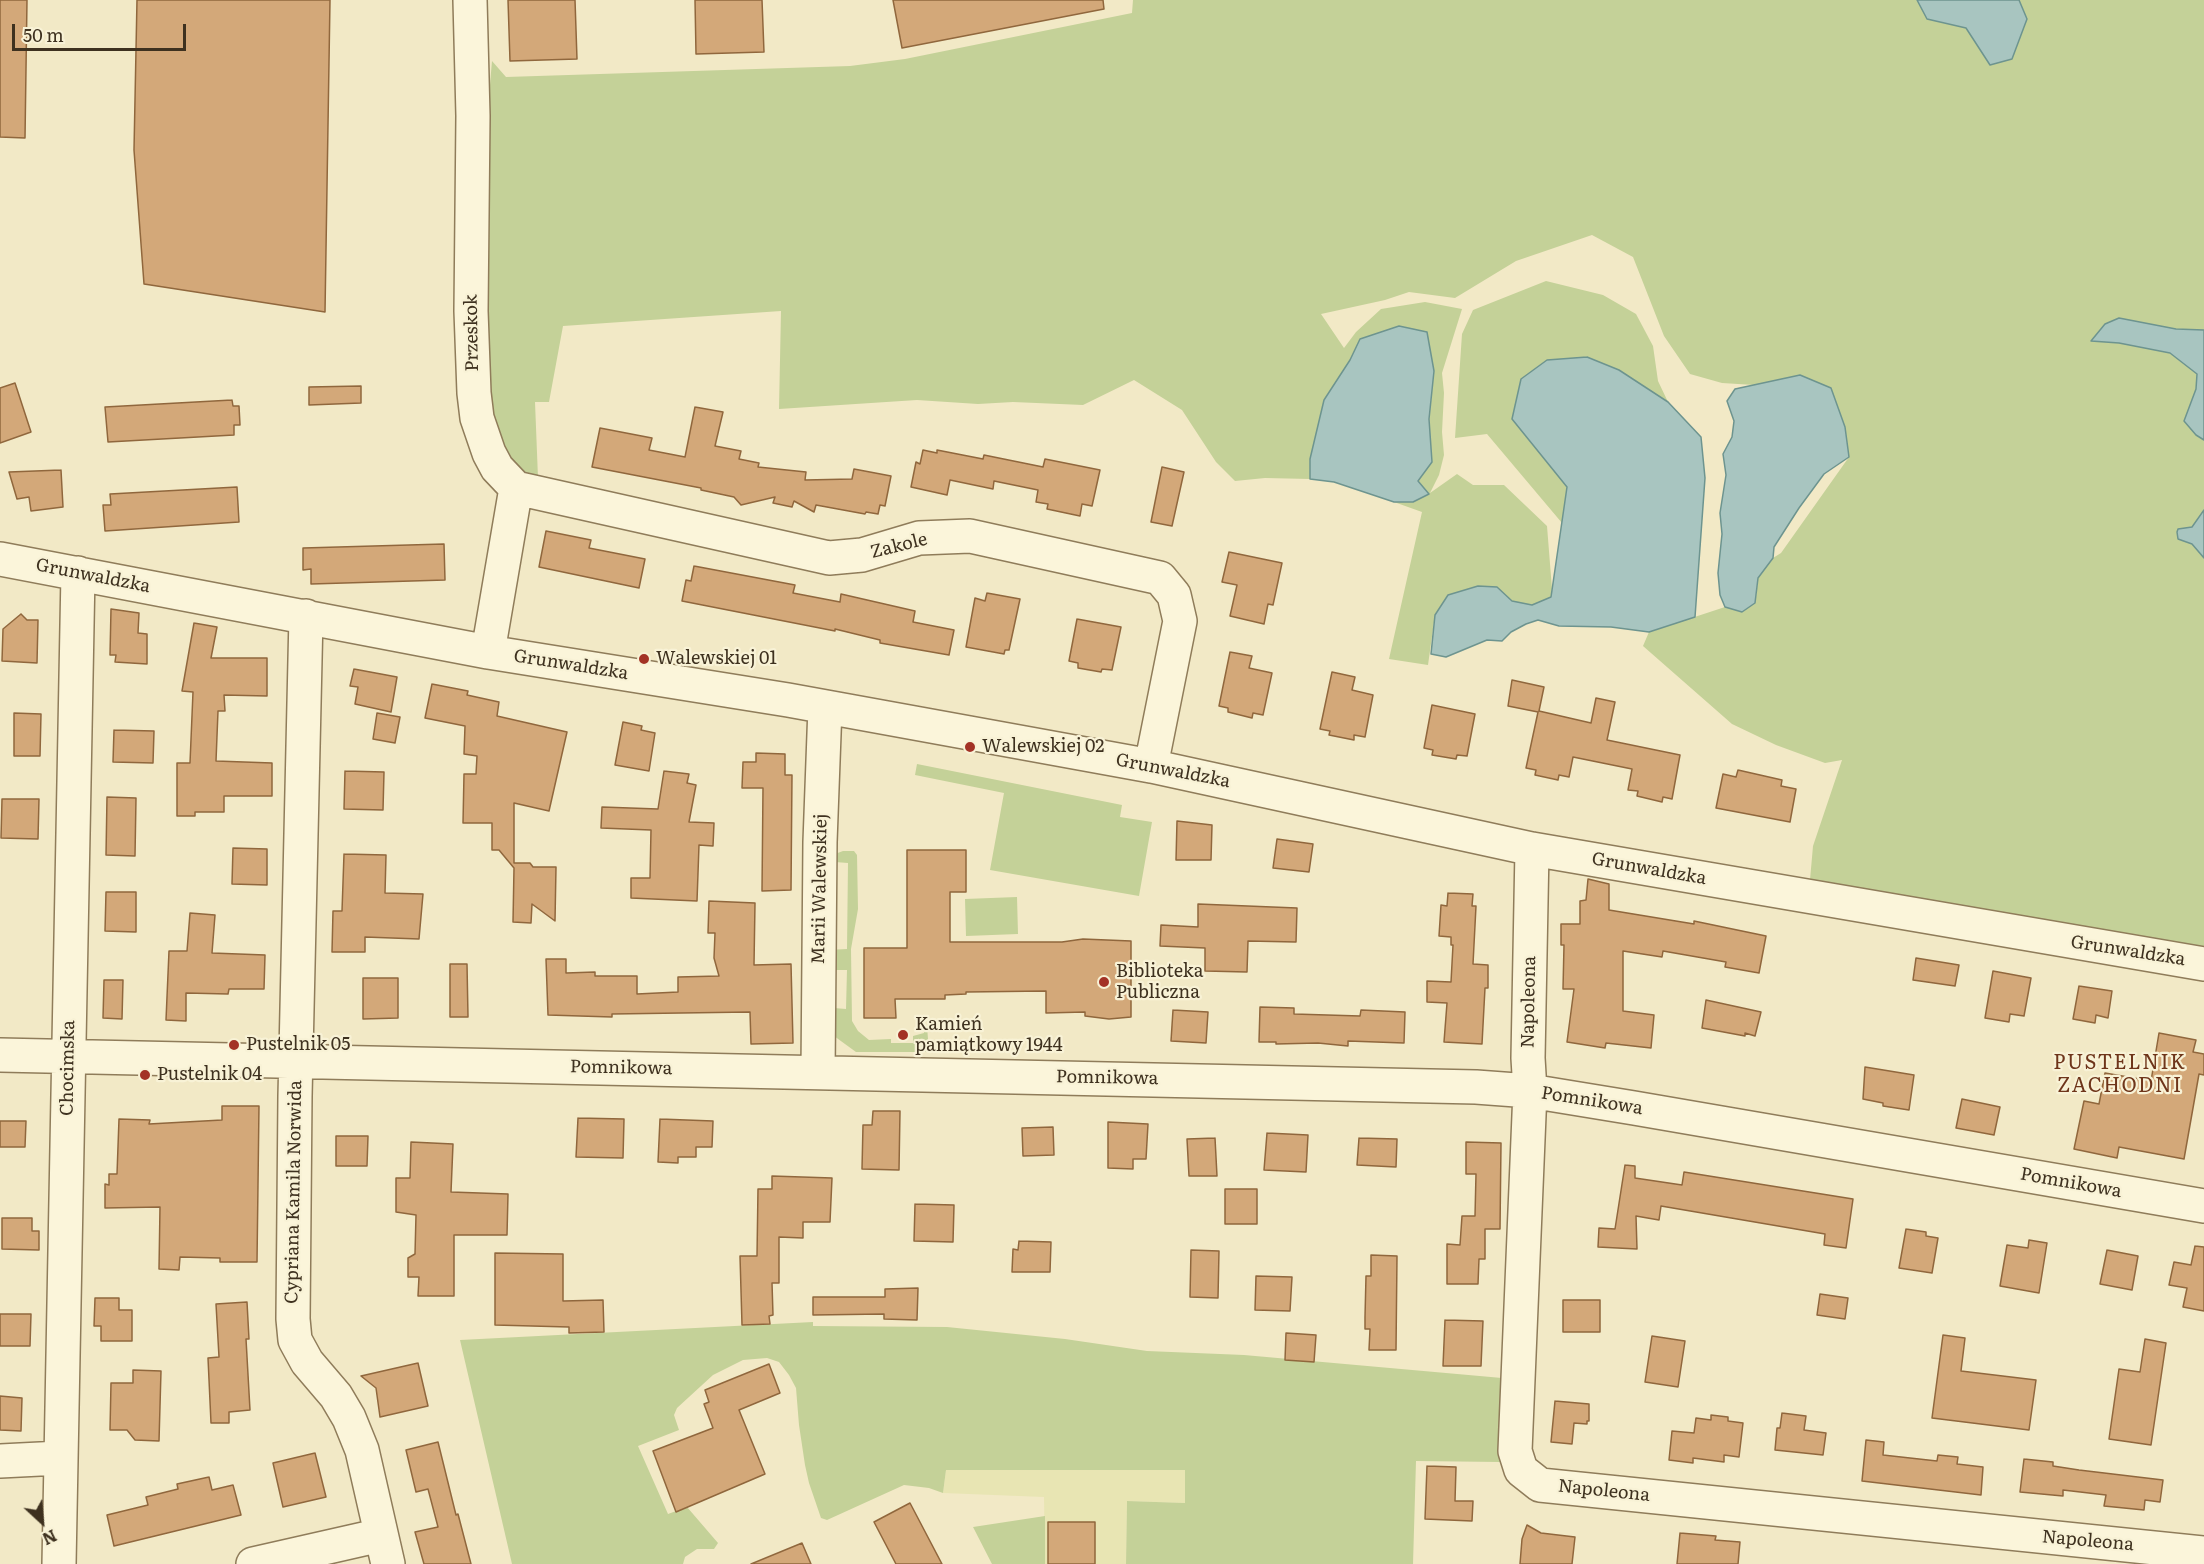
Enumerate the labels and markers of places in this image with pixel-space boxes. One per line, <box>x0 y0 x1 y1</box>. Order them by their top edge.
place label: Walewskiej 01 <box>656 648 777 670</box>
marker: Walewskiej 01 <box>637 652 651 666</box>
place label: Walewskiej 02 <box>982 736 1104 758</box>
marker: Walewskiej 02 <box>963 740 977 754</box>
place label: Biblioteka Publiczna <box>1116 961 1203 1004</box>
marker: Biblioteka Publiczna <box>1097 975 1111 989</box>
place label: Kamień pamiątkowy 1944 <box>915 1014 1063 1056</box>
marker: Kamień pamiątkowy 1944 <box>896 1028 910 1042</box>
place label: Pustelnik 05 <box>246 1034 350 1056</box>
marker: Pustelnik 05 <box>227 1038 241 1052</box>
place label: Pustelnik 04 <box>157 1064 262 1086</box>
marker: Pustelnik 04 <box>138 1068 152 1082</box>

